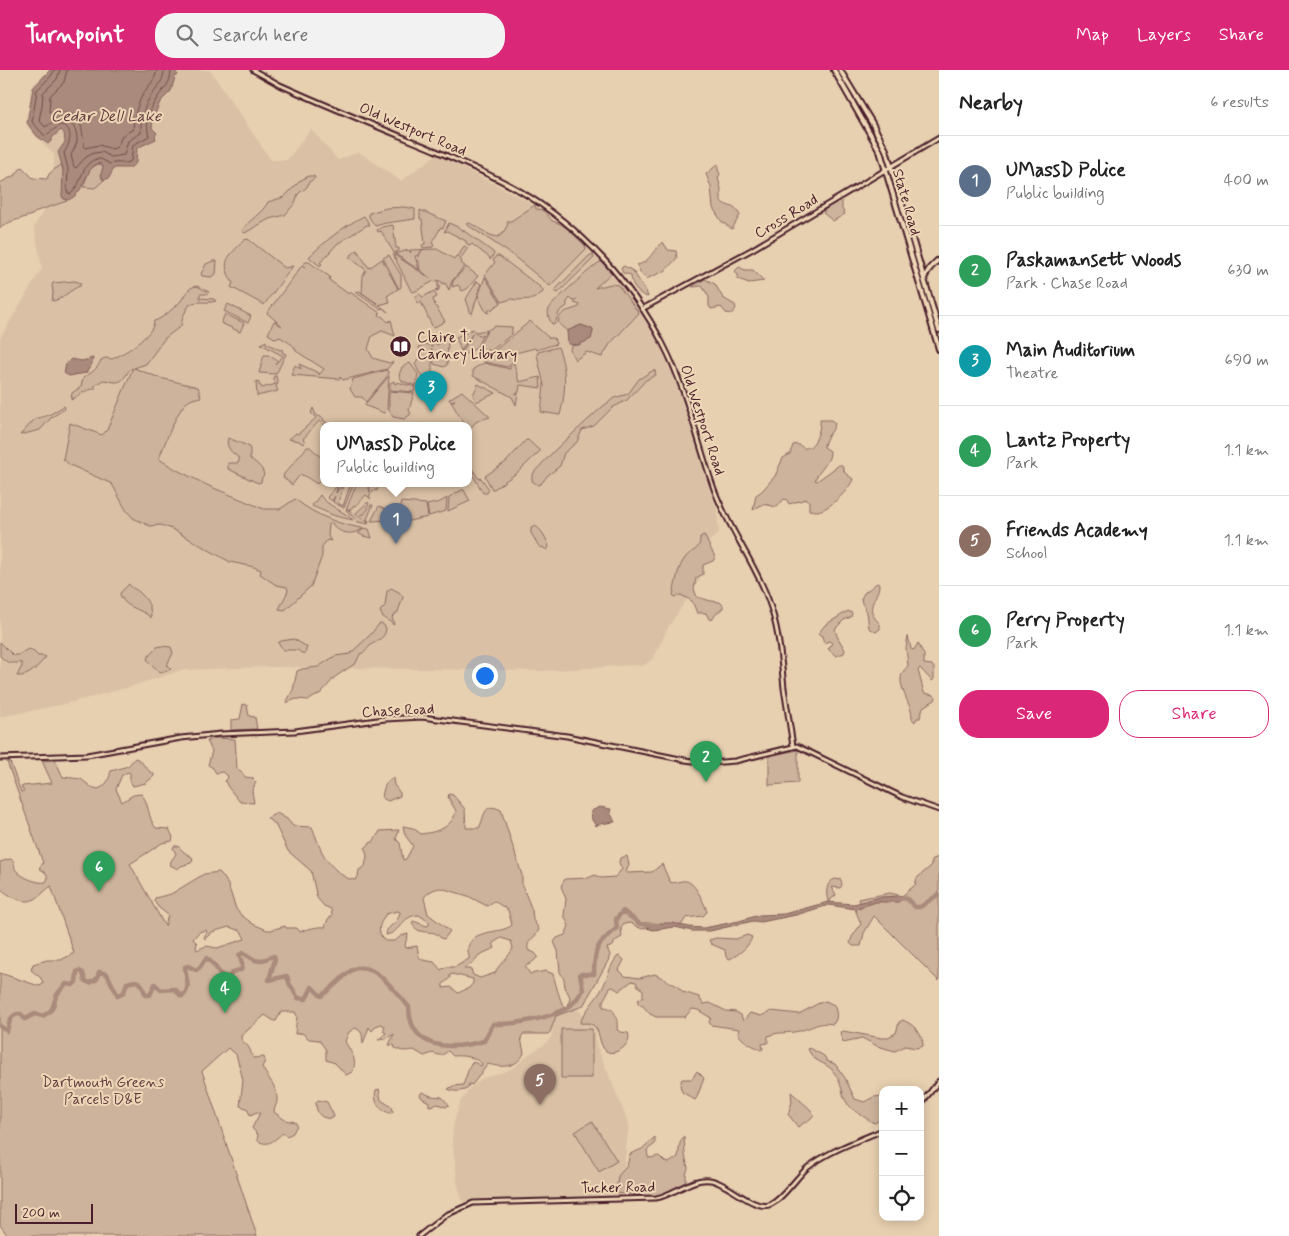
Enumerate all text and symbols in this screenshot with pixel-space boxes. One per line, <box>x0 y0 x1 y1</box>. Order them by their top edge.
search box <box>155 13 505 58</box>
text: Turnpoint <box>25 20 125 51</box>
icon: search <box>173 21 201 49</box>
text: Search here <box>213 23 308 48</box>
text: Map <box>1076 23 1109 47</box>
text: Layers <box>1137 23 1191 47</box>
text: Share <box>1219 23 1264 47</box>
text: Nearby <box>959 89 1023 117</box>
text: 6 results <box>1210 92 1269 113</box>
street label: Old Westport Road <box>356 98 469 162</box>
water label: Cedar Dell Lake <box>51 106 162 127</box>
text: UMassD Police <box>1006 158 1126 183</box>
street label: State Road <box>887 167 925 238</box>
text: 1 <box>971 170 979 191</box>
text: 400 m <box>1224 170 1269 191</box>
text: Public building <box>1006 183 1105 204</box>
street label: Cross Road <box>751 190 822 244</box>
text: Paskamansett Woods <box>1006 248 1181 273</box>
text: 2 <box>971 260 979 281</box>
text: 630 m <box>1227 260 1269 281</box>
text: Park · Chase Road <box>1006 273 1128 294</box>
place label: Claire T. Carney Library <box>417 328 517 365</box>
library icon: Claire T. Carney Library <box>389 334 413 358</box>
text: Main Auditorium <box>1006 338 1135 363</box>
text: 3 <box>971 350 979 371</box>
text: 690 m <box>1225 350 1269 371</box>
street label: Old Westport Road <box>675 363 729 478</box>
text: Theatre <box>1006 363 1058 384</box>
pin: 3 <box>415 371 447 412</box>
popup <box>320 422 472 487</box>
text: Lantz Property <box>1006 428 1130 453</box>
text: UMassD Police <box>336 432 456 457</box>
text: 4 <box>970 440 980 461</box>
text: 1.1 km <box>1224 440 1269 461</box>
text: Park <box>1006 453 1038 474</box>
text: Public building <box>336 457 435 478</box>
pin: 1 <box>380 503 412 544</box>
text: Friends Academy <box>1006 518 1148 543</box>
text: 5 <box>970 530 980 551</box>
text: 1.1 km <box>1224 530 1269 551</box>
text: School <box>1006 543 1047 564</box>
text: Perry Property <box>1006 608 1125 633</box>
text: 6 <box>971 620 979 641</box>
text: 1.1 km <box>1224 620 1269 641</box>
text: Park <box>1006 633 1038 654</box>
your location <box>472 663 498 689</box>
button: Save <box>959 690 1109 738</box>
button: Share <box>1119 690 1269 738</box>
street label: Chase Road <box>361 699 435 723</box>
pin: 2 <box>690 741 722 782</box>
pin: 6 <box>83 851 115 892</box>
pin: 4 <box>209 972 241 1013</box>
pin: 5 <box>524 1064 556 1105</box>
park label: Dartmouth Greens Parcels D&E <box>42 1073 164 1110</box>
map controls <box>879 1086 924 1221</box>
button: + <box>879 1086 924 1131</box>
button: − <box>879 1131 924 1176</box>
button: locate <box>879 1176 924 1221</box>
street label: Tucker Road <box>581 1177 655 1199</box>
scale bar <box>15 1201 92 1224</box>
text: 200 m <box>22 1204 60 1222</box>

